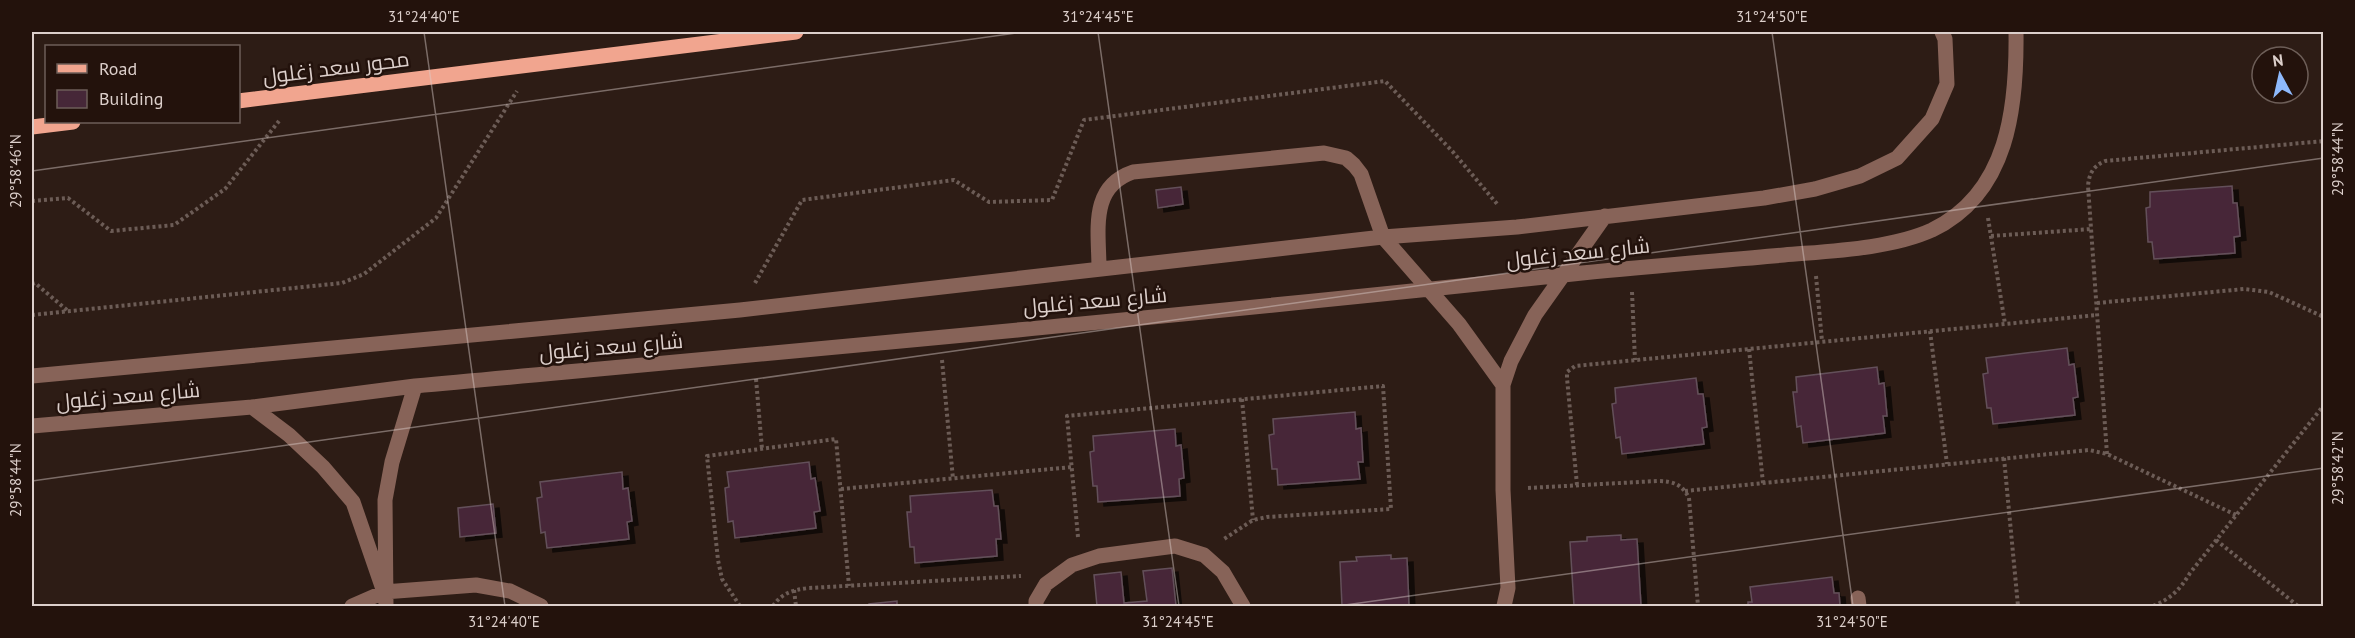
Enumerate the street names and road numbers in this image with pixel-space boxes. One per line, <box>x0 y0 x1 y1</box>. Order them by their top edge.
street label: محور سعد زغلول <box>261 45 411 90</box>
street label: شارع سعد زغلول <box>1505 232 1651 274</box>
street label: شارع سعد زغلول <box>1022 281 1168 321</box>
street label: شارع سعد زغلول <box>538 327 684 367</box>
street label: شارع سعد زغلول <box>55 376 201 416</box>

